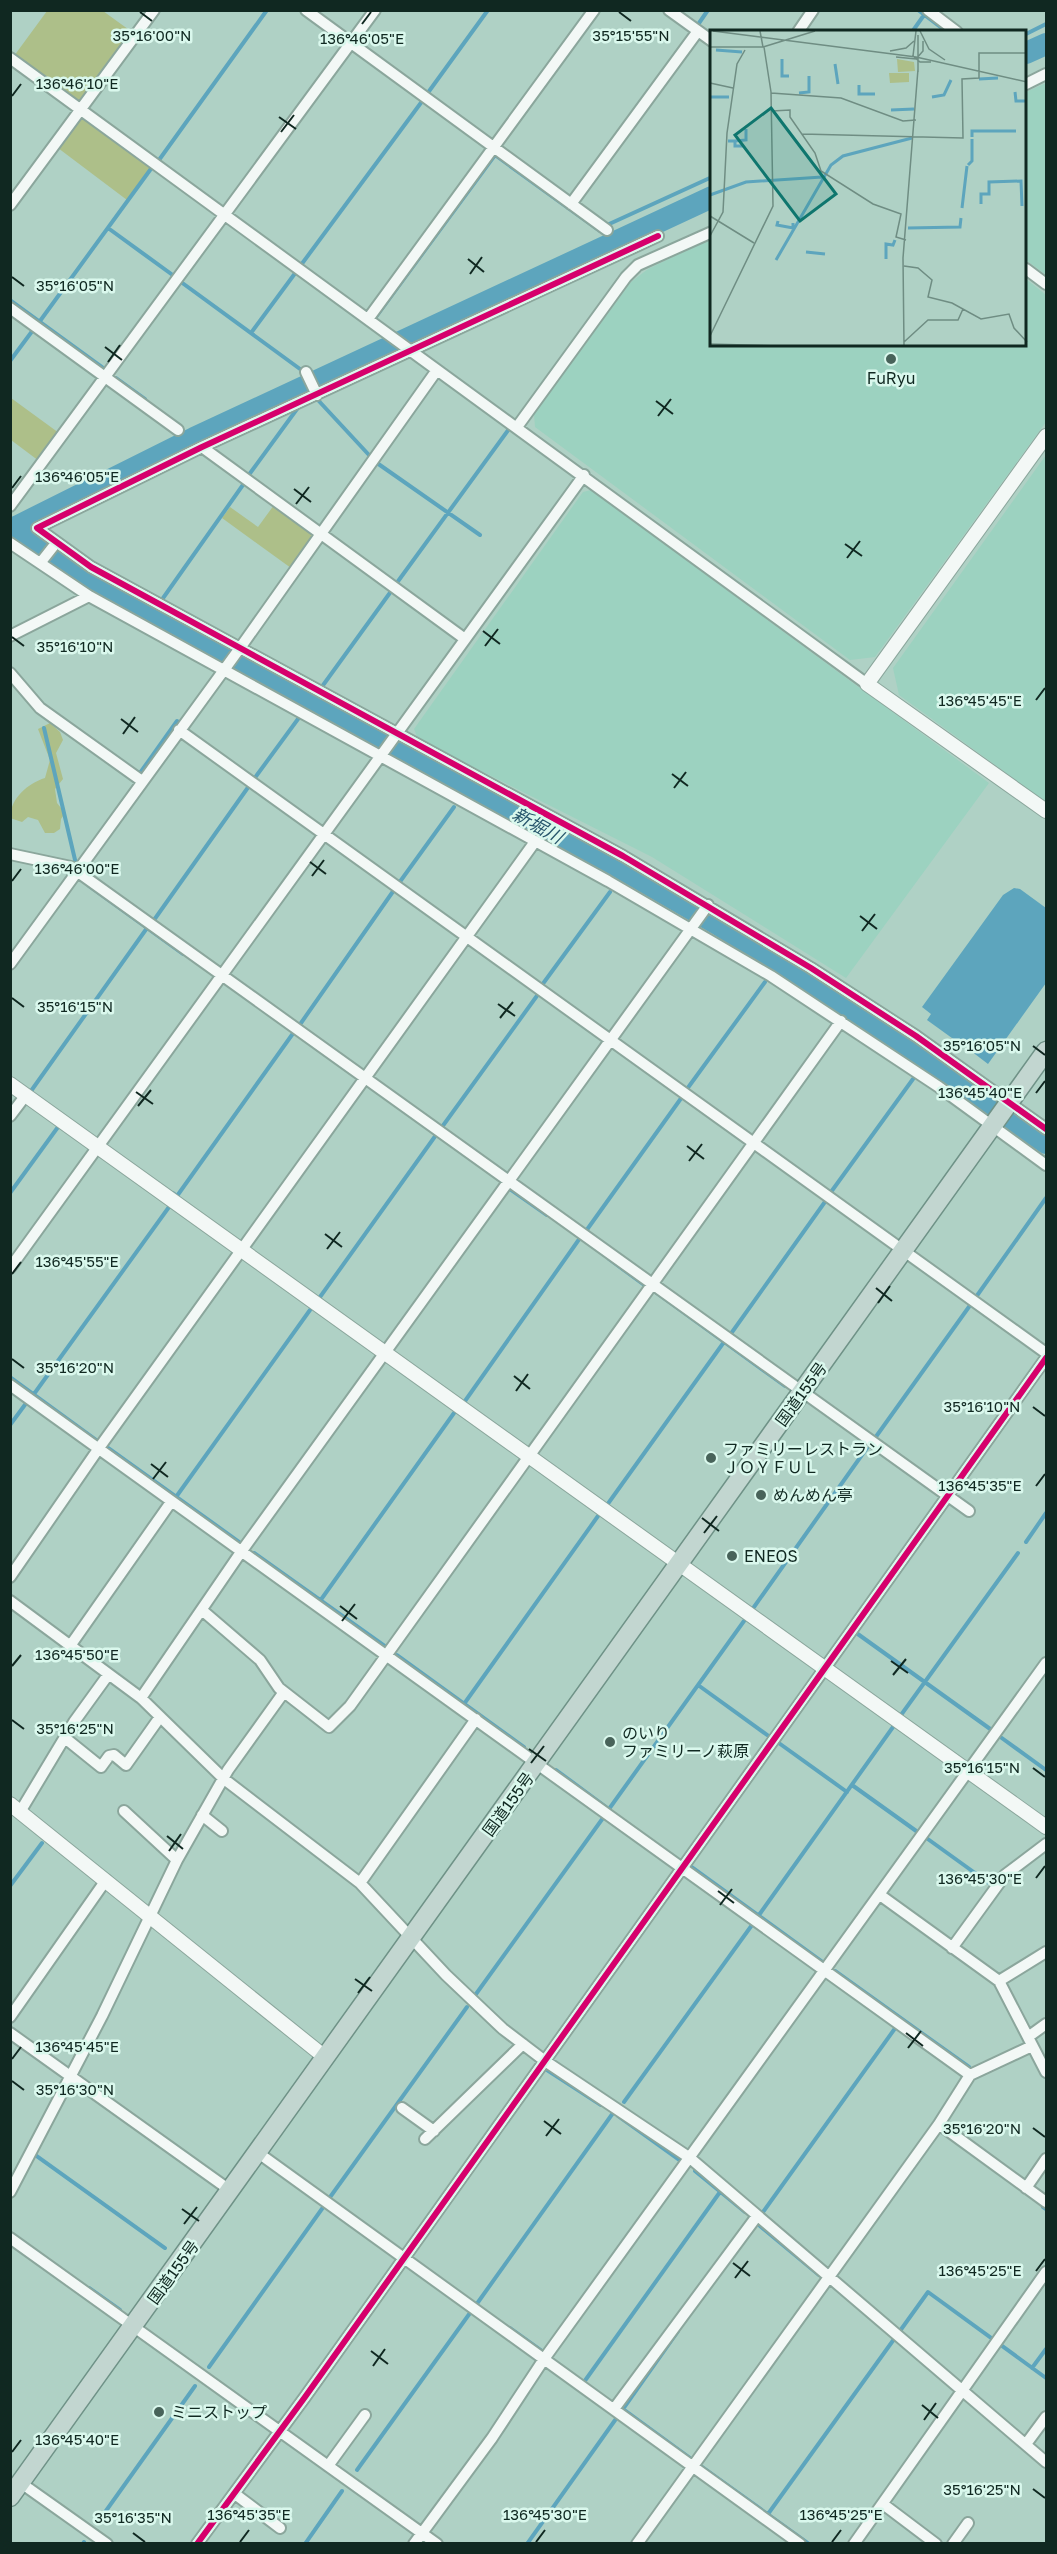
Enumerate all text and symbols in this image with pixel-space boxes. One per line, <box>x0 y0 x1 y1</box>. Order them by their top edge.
text: 35°16'00"N <box>113 26 191 44</box>
text: 35°15'55"N <box>592 26 670 44</box>
text: 136°46'05"E <box>320 29 404 47</box>
inset map <box>710 30 1027 346</box>
text: 136°46'10"E <box>36 74 118 92</box>
text: 35°16'05"N <box>36 276 114 294</box>
marker: FuRyu <box>884 352 898 366</box>
place label: FuRyu <box>867 368 915 388</box>
text: 136°46'05"E <box>35 467 119 485</box>
text: 35°16'10"N <box>37 637 113 655</box>
text: 136°45'45"E <box>938 691 1022 709</box>
water label: 新堀川 <box>509 802 569 849</box>
text: 136°46'00"E <box>35 859 119 877</box>
text: 35°16'15"N <box>37 997 113 1015</box>
text: 35°16'05"N <box>943 1036 1021 1054</box>
text: 136°45'40"E <box>938 1083 1022 1101</box>
text: 136°45'55"E <box>35 1252 119 1270</box>
text: 35°16'20"N <box>36 1358 114 1376</box>
street label: 国道155号 <box>771 1358 831 1430</box>
text: 35°16'10"N <box>944 1397 1020 1415</box>
place label: ファミリーレストラン ＪＯＹＦＵＬ <box>723 1439 883 1477</box>
marker: ファミリーレストラン ＪＯＹＦＵＬ <box>704 1451 718 1465</box>
text: 136°45'35"E <box>938 1476 1022 1494</box>
place label: めんめん亭 <box>773 1485 853 1505</box>
marker: めんめん亭 <box>754 1488 768 1502</box>
place label: ENEOS <box>744 1546 798 1566</box>
marker: ENEOS <box>725 1549 739 1563</box>
text: 136°45'50"E <box>35 1645 119 1663</box>
text: 35°16'25"N <box>36 1719 114 1737</box>
place label: のいり ファミリーノ萩原 <box>622 1723 749 1761</box>
marker: のいり ファミリーノ萩原 <box>603 1735 617 1749</box>
text: 35°16'15"N <box>944 1758 1020 1776</box>
street label: 国道155号 <box>478 1768 538 1840</box>
text: 136°45'30"E <box>938 1869 1022 1887</box>
text: 136°45'45"E <box>35 2037 119 2055</box>
text: 35°16'30"N <box>36 2080 114 2098</box>
text: 35°16'20"N <box>943 2119 1021 2137</box>
street label: 国道155号 <box>143 2236 203 2308</box>
text: 136°45'25"E <box>938 2261 1022 2279</box>
place label: ミニストップ <box>171 2402 267 2422</box>
marker: ミニストップ <box>152 2405 166 2419</box>
text: 136°45'40"E <box>35 2430 119 2448</box>
text: 35°16'25"N <box>943 2480 1021 2498</box>
text: 136°45'35"E <box>207 2505 291 2523</box>
text: 136°45'30"E <box>503 2505 587 2523</box>
text: 136°45'25"E <box>799 2505 883 2523</box>
text: 35°16'35"N <box>94 2508 172 2526</box>

